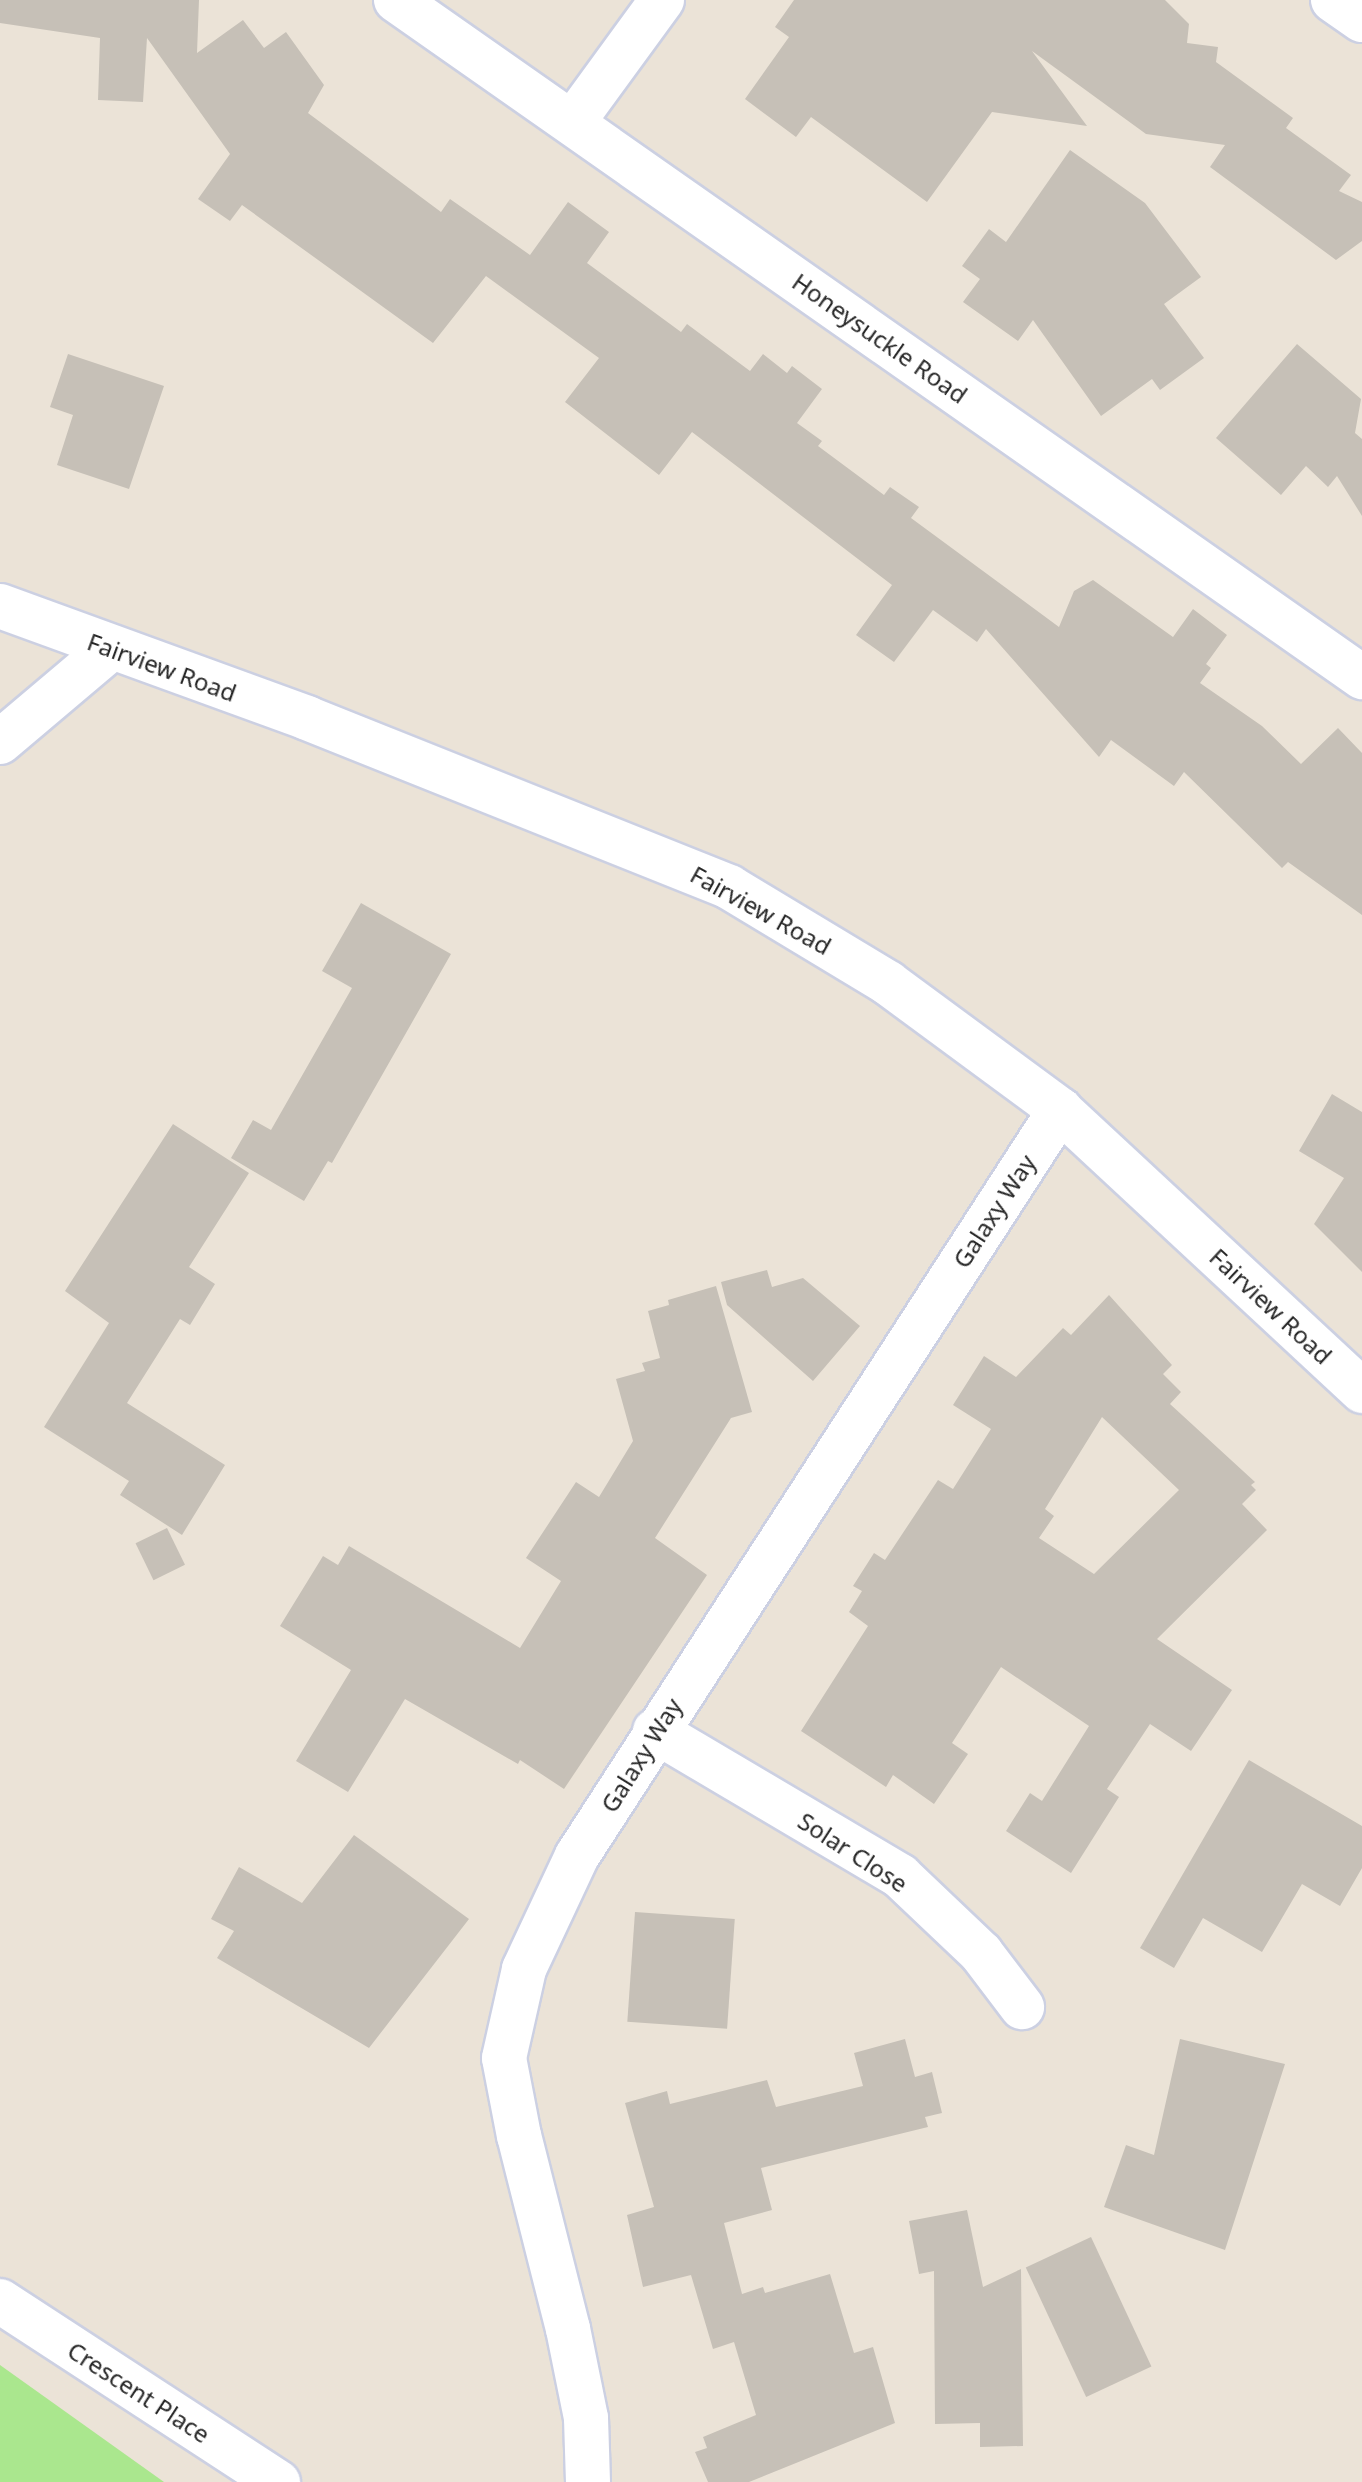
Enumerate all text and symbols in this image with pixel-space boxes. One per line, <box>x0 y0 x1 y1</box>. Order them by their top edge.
street label: Honeysuckle Road <box>787 267 973 409</box>
street label: Fairview Road <box>84 627 240 707</box>
street label: Fairview Road <box>686 860 836 960</box>
street label: Galaxy Way <box>947 1149 1041 1273</box>
street label: Fairview Road <box>1204 1242 1338 1370</box>
street label: Galaxy Way <box>595 1693 687 1817</box>
street label: Solar Close <box>793 1806 913 1898</box>
street label: Crescent Place <box>63 2335 215 2449</box>

